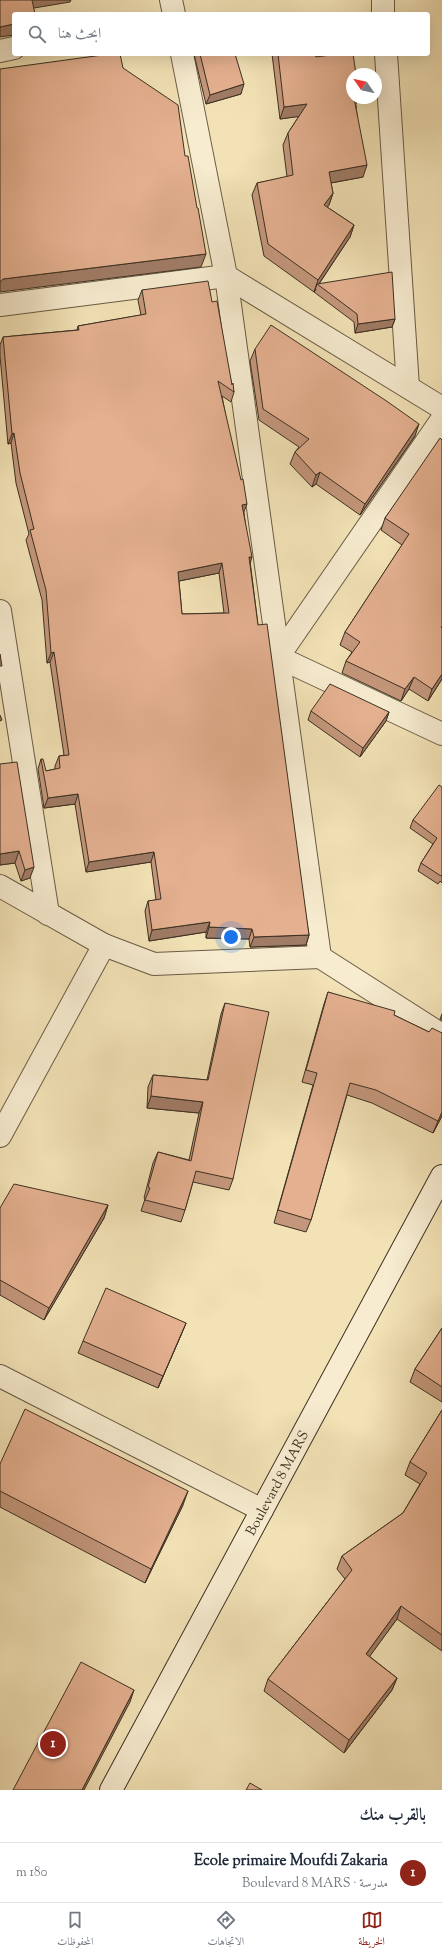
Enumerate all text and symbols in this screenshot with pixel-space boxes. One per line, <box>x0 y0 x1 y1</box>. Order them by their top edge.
search box <box>12 12 430 56</box>
icon: search <box>26 23 48 45</box>
text: ابحث هنا <box>58 24 101 45</box>
north arrow <box>346 68 382 104</box>
your location <box>221 927 241 947</box>
street label: Boulevard 8 MARS <box>242 1428 315 1540</box>
pin: 1 <box>40 1729 66 1759</box>
text: بالقرب منك <box>360 1804 426 1828</box>
text: Ecole primaire Moufdi Zakaria <box>194 1851 388 1872</box>
text: 180 m <box>16 1864 47 1882</box>
text: 1 <box>411 1864 415 1882</box>
text: مدرسة · Boulevard 8 MARS <box>242 1875 388 1893</box>
tab: المحفوظات <box>57 1909 93 1952</box>
tab: الاتجاهات <box>207 1909 244 1952</box>
tab: الخريطة <box>358 1909 385 1952</box>

